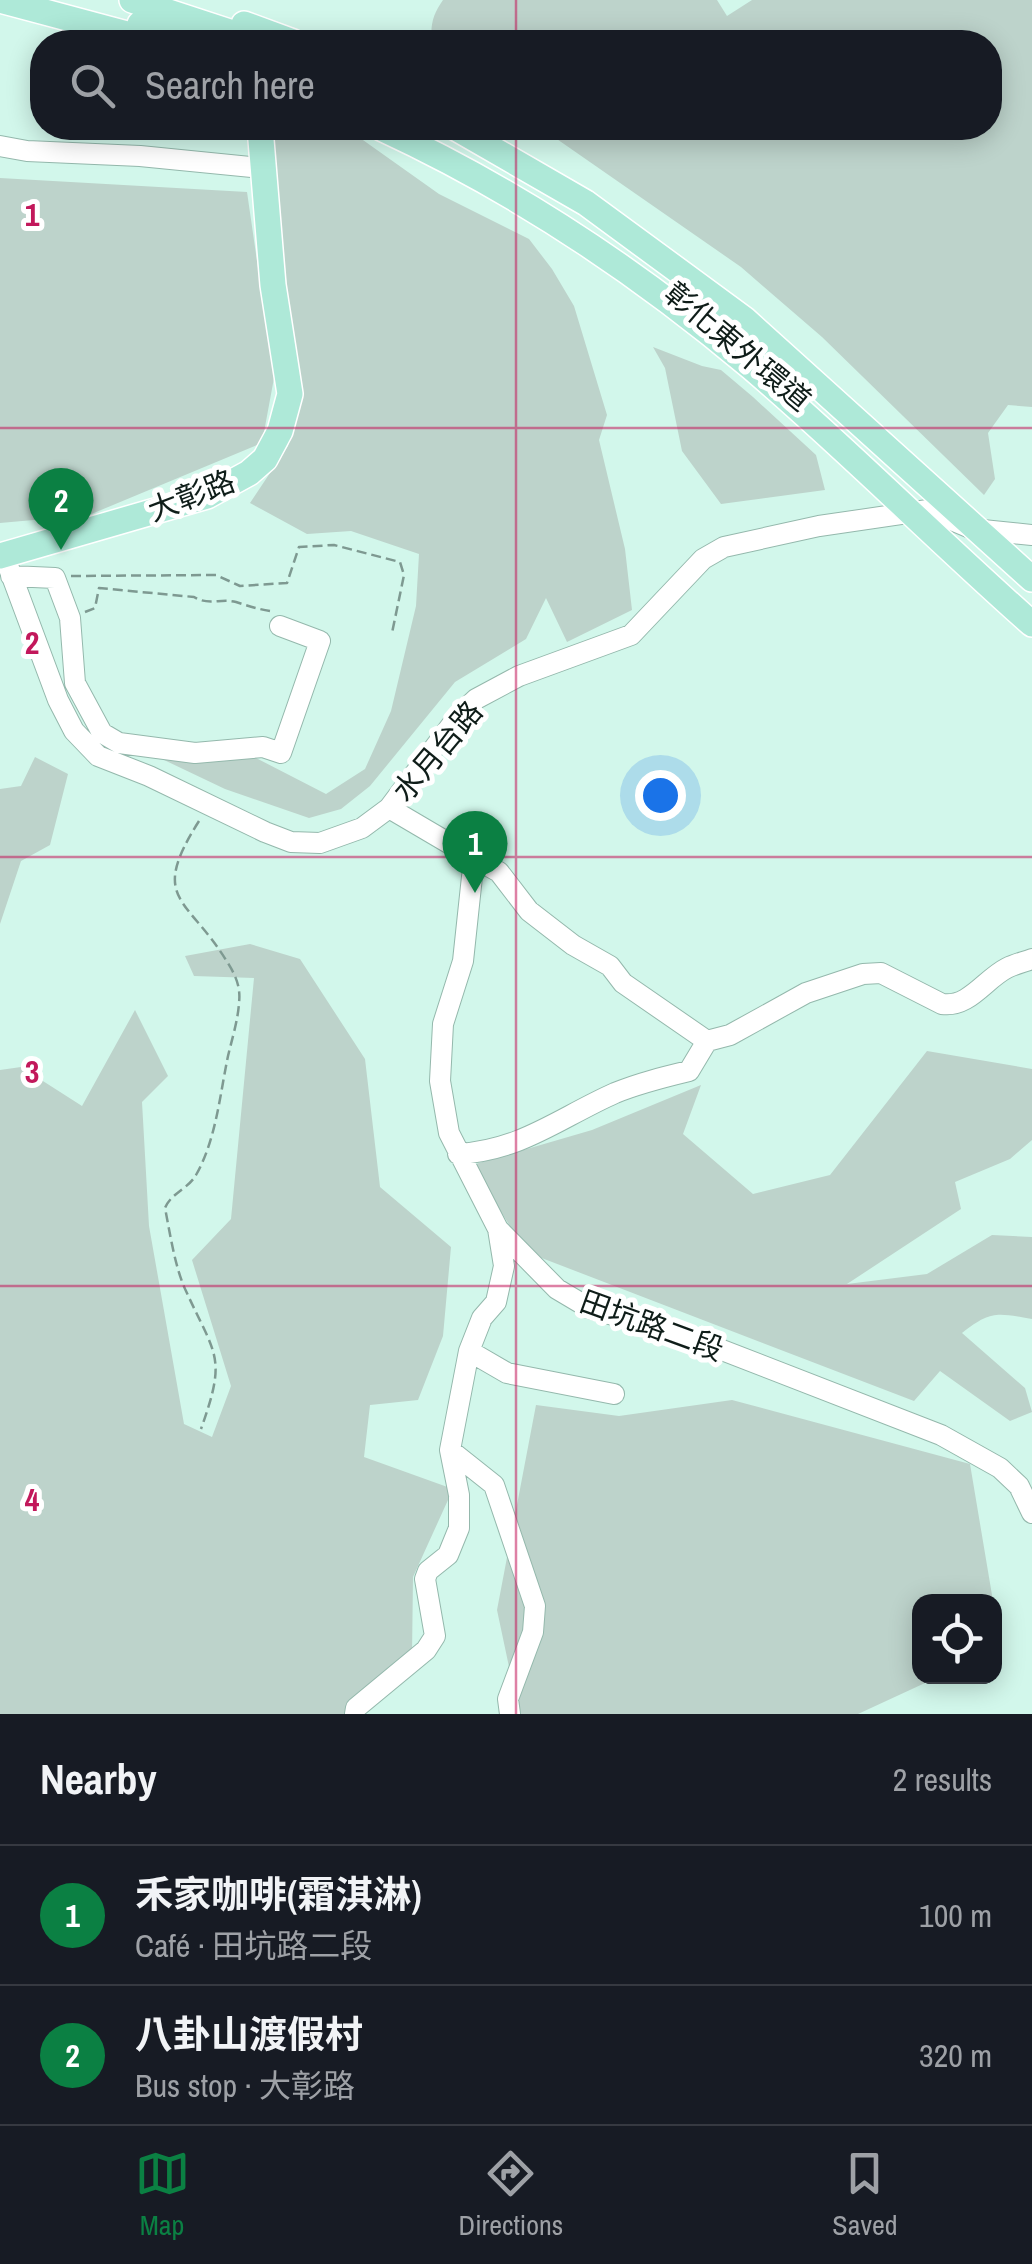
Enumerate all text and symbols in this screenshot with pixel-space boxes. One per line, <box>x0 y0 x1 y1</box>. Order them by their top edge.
search box <box>30 30 1002 140</box>
icon: search <box>65 58 120 113</box>
text: Search here <box>145 60 315 111</box>
text: 1 <box>25 193 40 236</box>
street label: 彰化東外環道 <box>656 273 820 419</box>
street label: 大彰路 <box>142 460 240 530</box>
pin: 2 <box>28 468 94 550</box>
text: 2 <box>25 621 39 664</box>
street label: 水月台路 <box>383 692 491 810</box>
your location <box>635 770 686 821</box>
pin: 1 <box>442 810 508 893</box>
text: 3 <box>25 1050 39 1093</box>
street label: 田坑路二段 <box>575 1281 729 1369</box>
text: 4 <box>25 1478 40 1521</box>
map controls <box>912 1594 1002 1684</box>
button: locate <box>912 1594 1002 1684</box>
text: Nearby <box>40 1751 157 1807</box>
text: 2 results <box>893 1758 992 1801</box>
text: 禾家咖啡(霜淇淋) <box>135 1869 422 1920</box>
text: 1 <box>65 1894 80 1937</box>
text: 100 m <box>919 1894 992 1937</box>
text: Café · 田坑路二段 <box>135 1924 372 1967</box>
text: 八卦山渡假村 <box>135 2009 363 2060</box>
text: 2 <box>65 2034 80 2077</box>
text: 320 m <box>919 2034 992 2077</box>
text: Bus stop · 大彰路 <box>135 2064 355 2107</box>
tab: Map <box>135 2146 190 2244</box>
tab: Directions <box>459 2146 563 2244</box>
tab: Saved <box>832 2146 897 2244</box>

